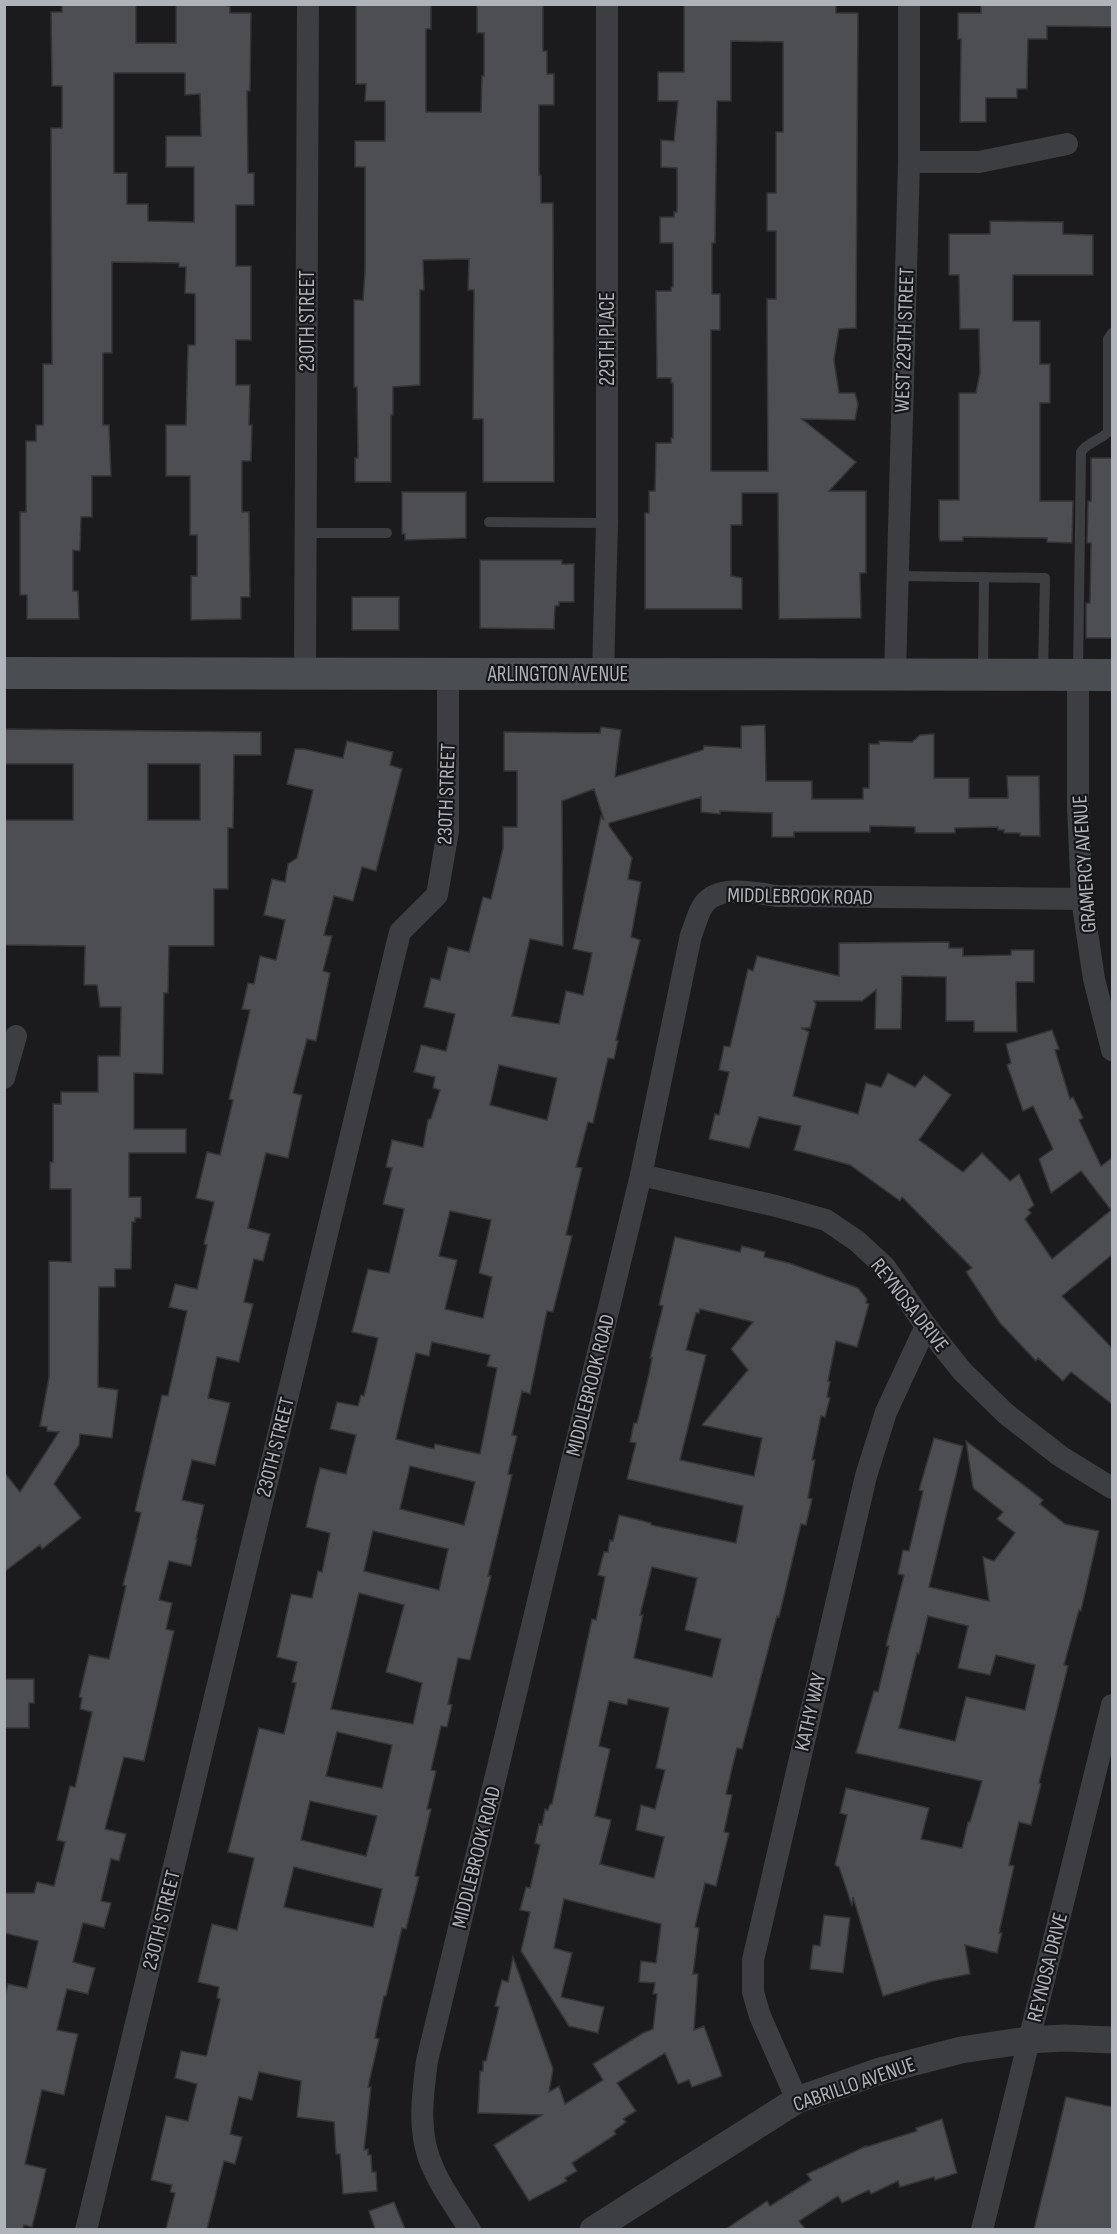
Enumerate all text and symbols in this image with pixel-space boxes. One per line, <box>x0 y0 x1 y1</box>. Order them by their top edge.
street label: WEST 229TH STREET <box>889 267 920 413</box>
street label: 230TH STREET <box>295 270 320 372</box>
street label: 229TH PLACE <box>595 292 620 386</box>
street label: ARLINGTON AVENUE <box>487 662 628 687</box>
street label: 230TH STREET <box>432 742 461 845</box>
street label: GRAMERCY AVENUE <box>1067 794 1102 934</box>
street label: MIDDLEBROOK ROAD <box>727 883 873 910</box>
street label: REYNOSA DRIVE <box>865 1254 954 1357</box>
street label: MIDDLEBROOK ROAD <box>561 1312 620 1459</box>
street label: 230TH STREET <box>251 1394 300 1499</box>
street label: KATHY WAY <box>789 1671 832 1753</box>
street label: MIDDLEBROOK ROAD <box>447 1784 506 1931</box>
street label: 230TH STREET <box>137 1867 186 1972</box>
street label: REYNOSA DRIVE <box>1022 1910 1073 2024</box>
street label: CABRILLO AVENUE <box>790 2052 919 2117</box>

